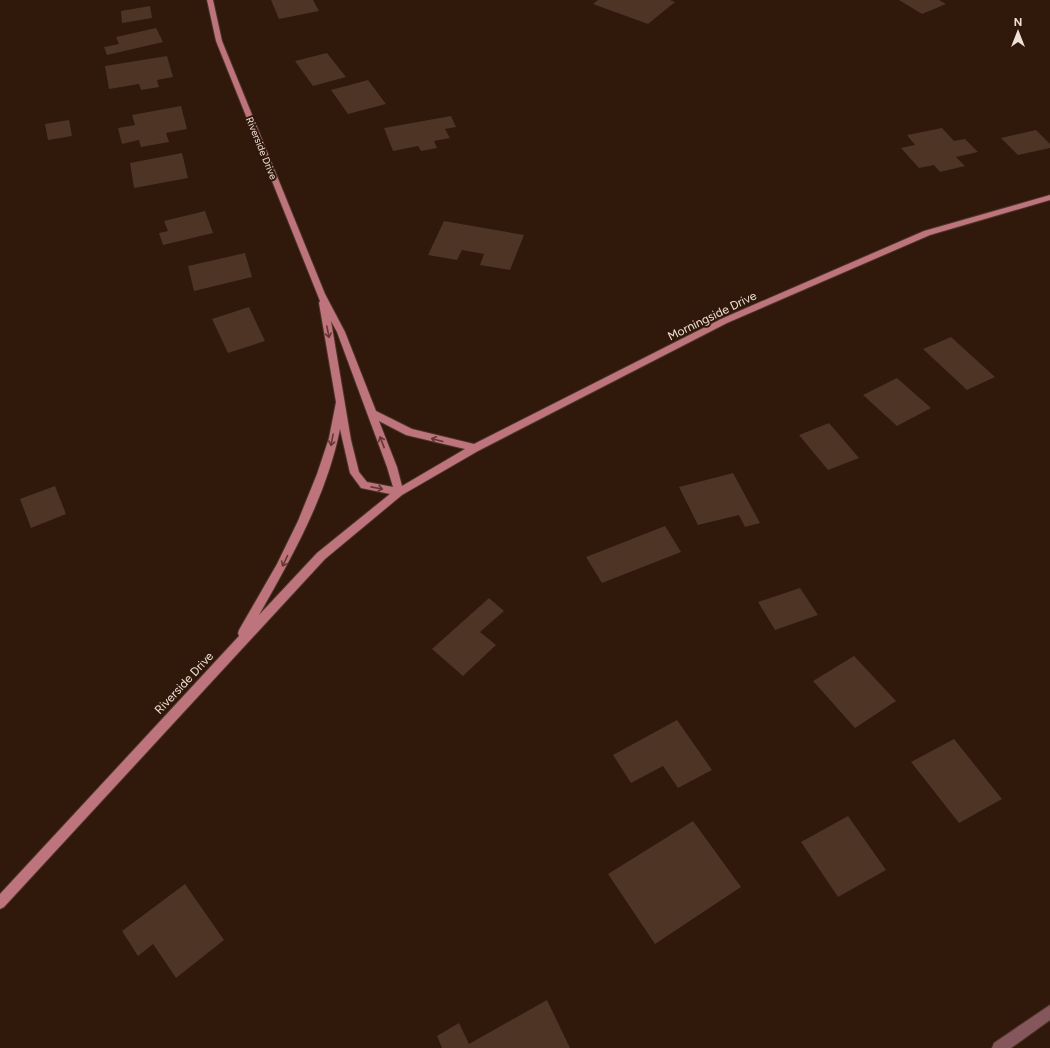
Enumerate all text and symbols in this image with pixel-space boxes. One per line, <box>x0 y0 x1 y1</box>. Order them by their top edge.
north arrow <box>998 12 1038 52</box>
text: N <box>1014 16 1022 29</box>
street label: Riverside Drive <box>243 115 280 182</box>
street label: Morningside Drive <box>665 288 759 344</box>
one-way arrow <box>325 325 333 338</box>
one-way arrow <box>328 433 336 446</box>
one-way arrow <box>378 436 386 448</box>
one-way arrow <box>431 436 444 443</box>
one-way arrow <box>370 484 383 492</box>
one-way arrow <box>281 554 288 566</box>
street label: Riverside Drive <box>152 649 217 717</box>

